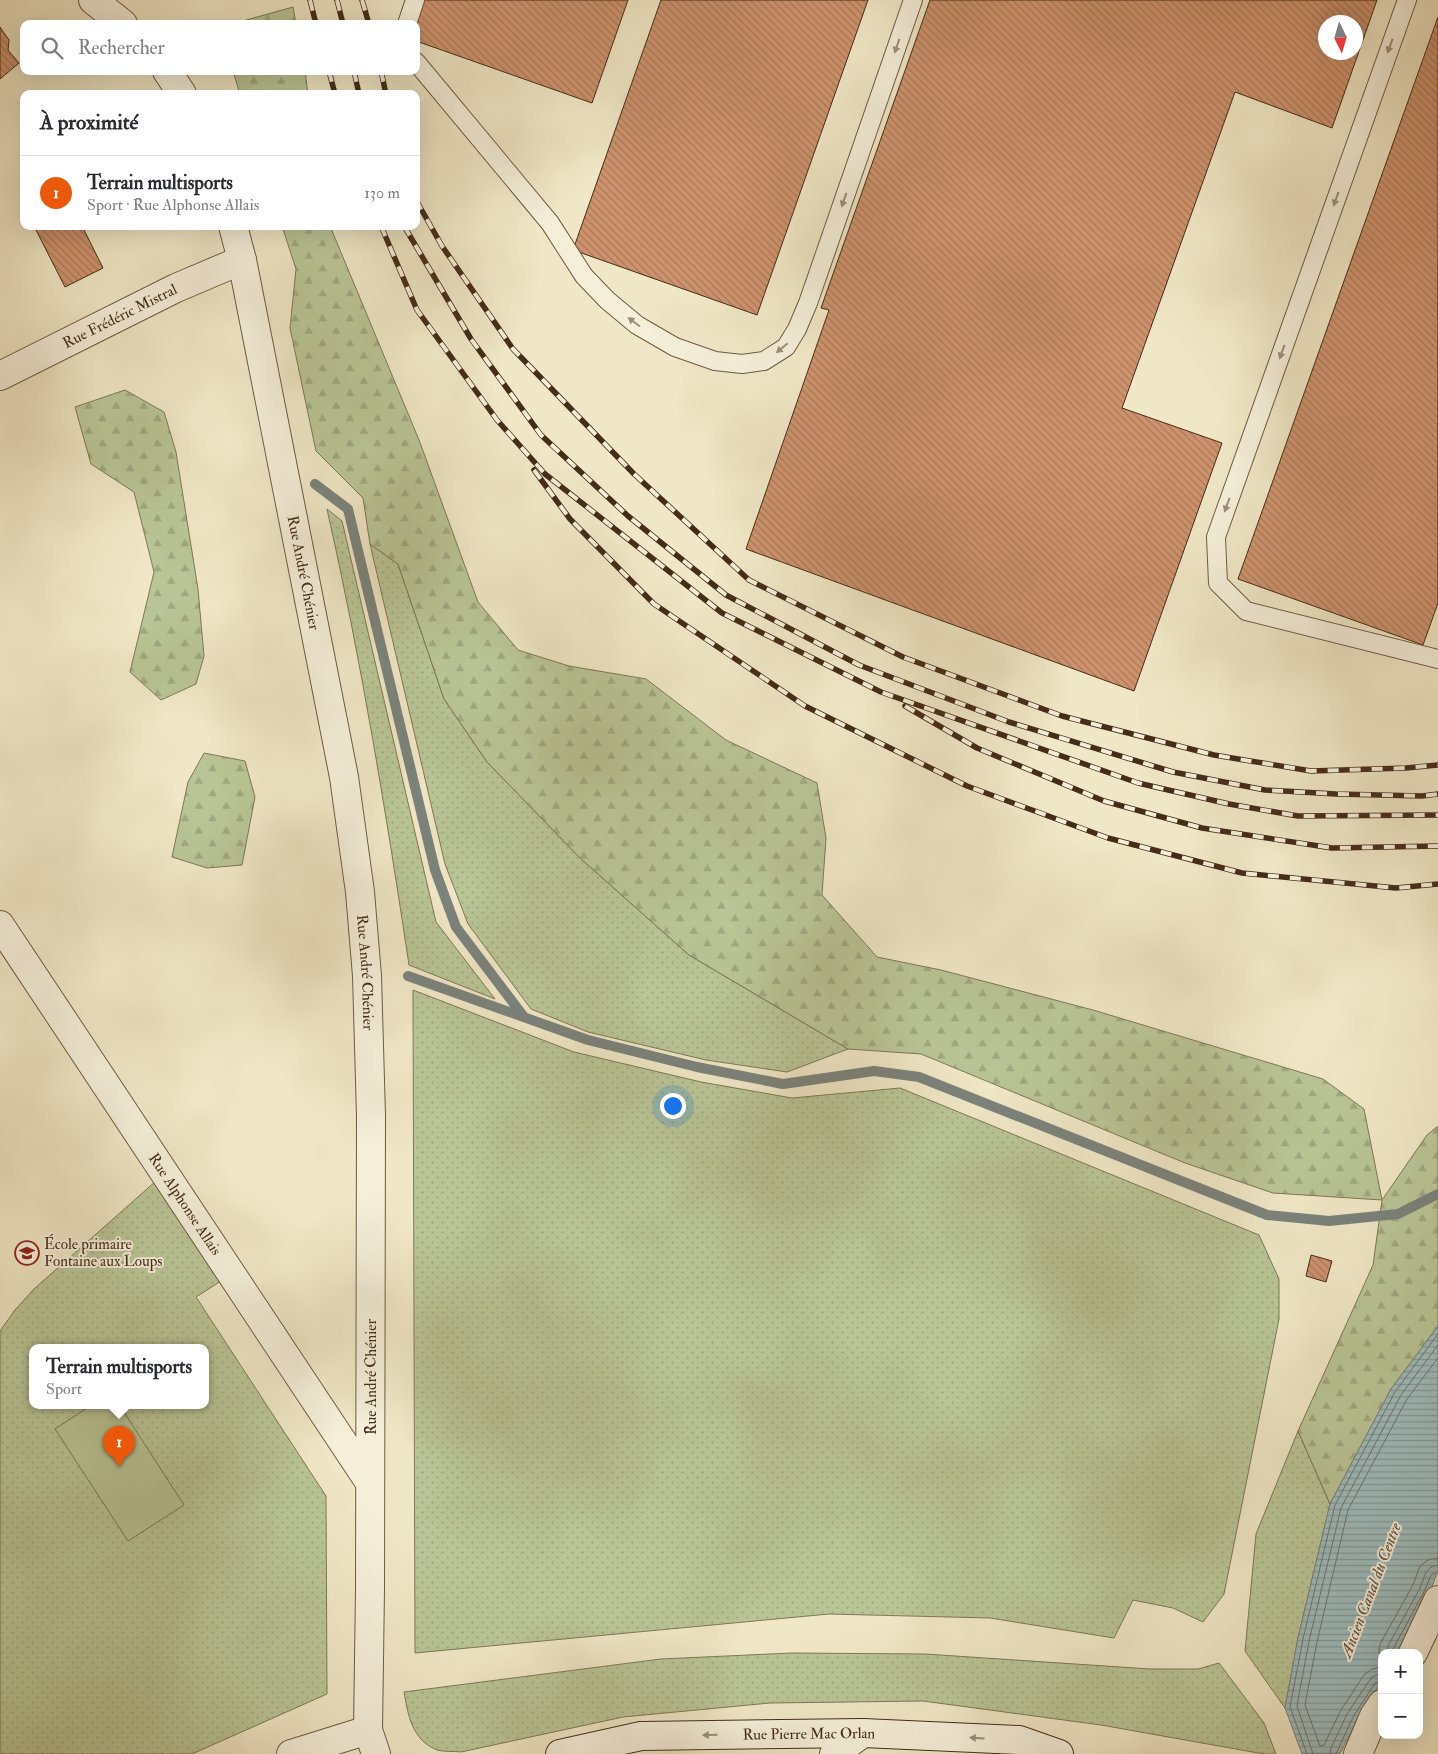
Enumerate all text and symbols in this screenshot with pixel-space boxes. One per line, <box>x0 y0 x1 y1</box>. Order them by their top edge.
north arrow <box>1318 15 1363 60</box>
search box <box>20 20 420 75</box>
icon: search <box>38 34 66 62</box>
text: Rechercher <box>78 36 165 60</box>
one-way arrow <box>893 39 901 54</box>
one-way arrow <box>1386 39 1394 54</box>
text: À proximité <box>40 109 138 136</box>
text: Terrain multisports <box>87 171 233 195</box>
text: 1 <box>53 183 59 203</box>
text: 130 m <box>364 183 400 203</box>
one-way arrow <box>840 192 847 207</box>
one-way arrow <box>1332 192 1340 207</box>
text: Sport · Rue Alphonse Allais <box>87 195 259 215</box>
street label: Rue Frédéric Mistral <box>60 280 180 353</box>
one-way arrow <box>628 316 641 327</box>
one-way arrow <box>775 343 788 354</box>
one-way arrow <box>1278 345 1286 360</box>
one-way arrow <box>1223 498 1230 513</box>
street label: Rue André Chénier <box>283 514 324 632</box>
street label: Rue André Chénier <box>352 914 378 1031</box>
your location <box>660 1093 686 1119</box>
street label: Rue Alphonse Allais <box>144 1150 225 1259</box>
place label: École primaire Fontaine aux Loups <box>44 1233 162 1272</box>
school or university icon: École primaire Fontaine aux Loups <box>14 1240 40 1266</box>
street label: Rue André Chénier <box>362 1319 381 1435</box>
popup <box>29 1344 209 1409</box>
text: Terrain multisports <box>46 1355 192 1379</box>
text: Sport <box>46 1379 82 1399</box>
pin: 1 <box>103 1426 135 1467</box>
water label: Ancien Canal du Centre <box>1335 1520 1406 1662</box>
map controls <box>1378 1649 1423 1739</box>
button: + <box>1378 1649 1423 1694</box>
button: − <box>1378 1694 1423 1739</box>
street label: Rue Pierre Mac Orlan <box>743 1724 876 1745</box>
one-way arrow <box>702 1731 718 1739</box>
one-way arrow <box>969 1734 985 1742</box>

